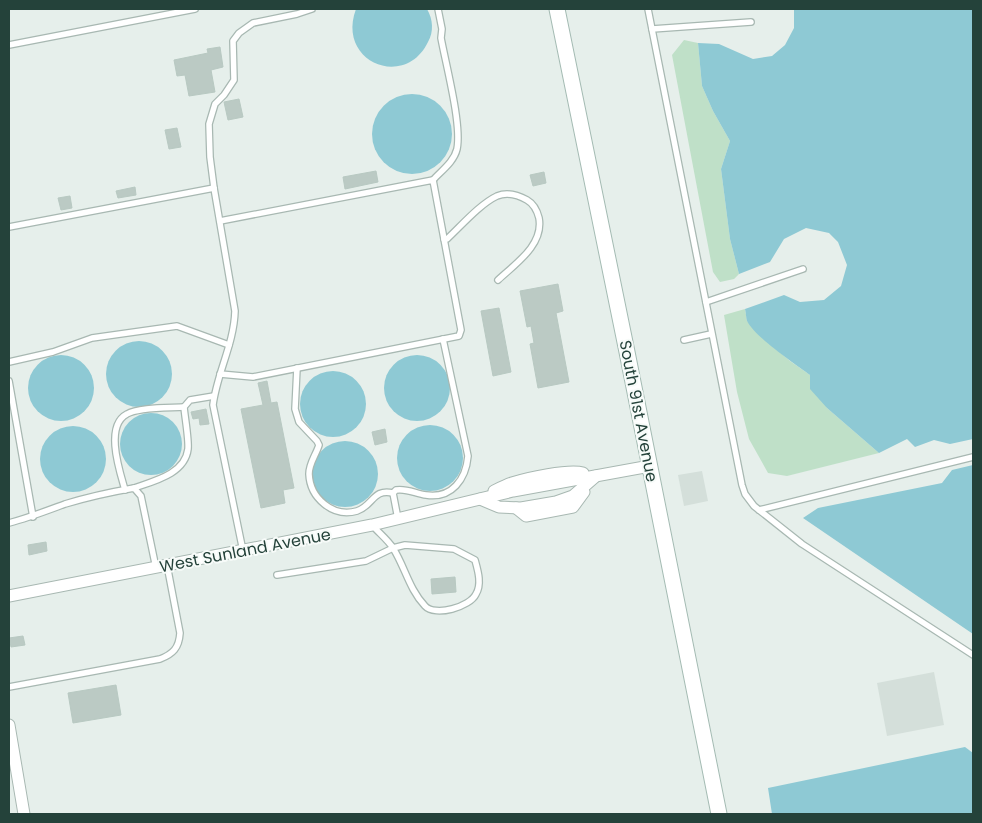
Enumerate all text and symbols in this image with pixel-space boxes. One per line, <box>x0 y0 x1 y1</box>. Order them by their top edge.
street label: South 91st Avenue <box>613 338 664 484</box>
street label: West Sunland Avenue <box>157 523 333 578</box>

